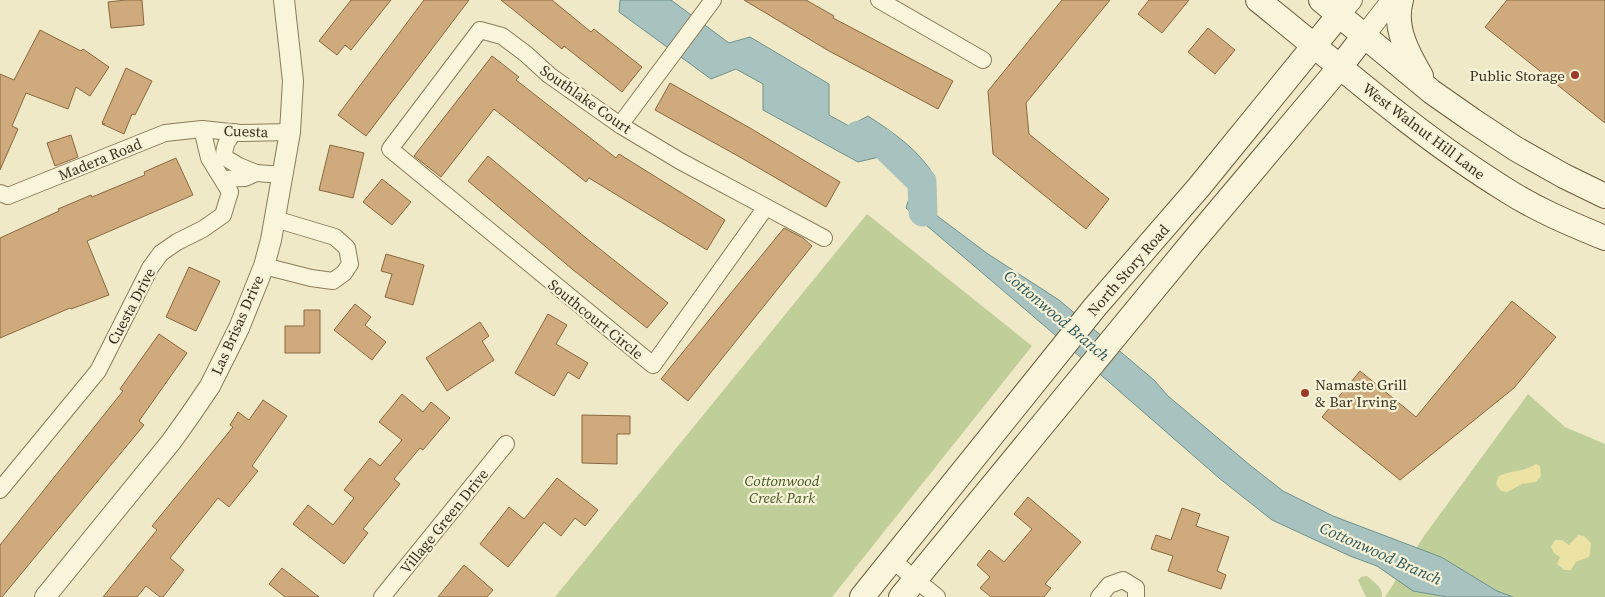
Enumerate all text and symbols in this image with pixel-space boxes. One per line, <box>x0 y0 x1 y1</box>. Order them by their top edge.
street label: Southlake Court <box>536 60 636 138</box>
place label: Public Storage <box>1470 65 1565 86</box>
marker: Public Storage <box>1569 69 1581 81</box>
street label: West Walnut Hill Lane <box>1358 78 1490 184</box>
street label: Cuesta <box>223 120 269 142</box>
street label: Madera Road <box>55 133 145 185</box>
street label: North Story Road <box>1082 219 1174 320</box>
street label: Cuesta Drive <box>102 264 160 348</box>
water label: Cottonwood Branch <box>1000 264 1115 366</box>
street label: Las Brisas Drive <box>206 271 269 378</box>
street label: Southcourt Circle <box>544 274 648 364</box>
place label: Namaste Grill & Bar Irving <box>1315 374 1408 412</box>
marker: Namaste Grill & Bar Irving <box>1299 387 1311 399</box>
street label: Village Green Drive <box>395 464 493 578</box>
park label: Cottonwood Creek Park <box>744 470 820 508</box>
water label: Cottonwood Branch <box>1317 516 1446 590</box>

